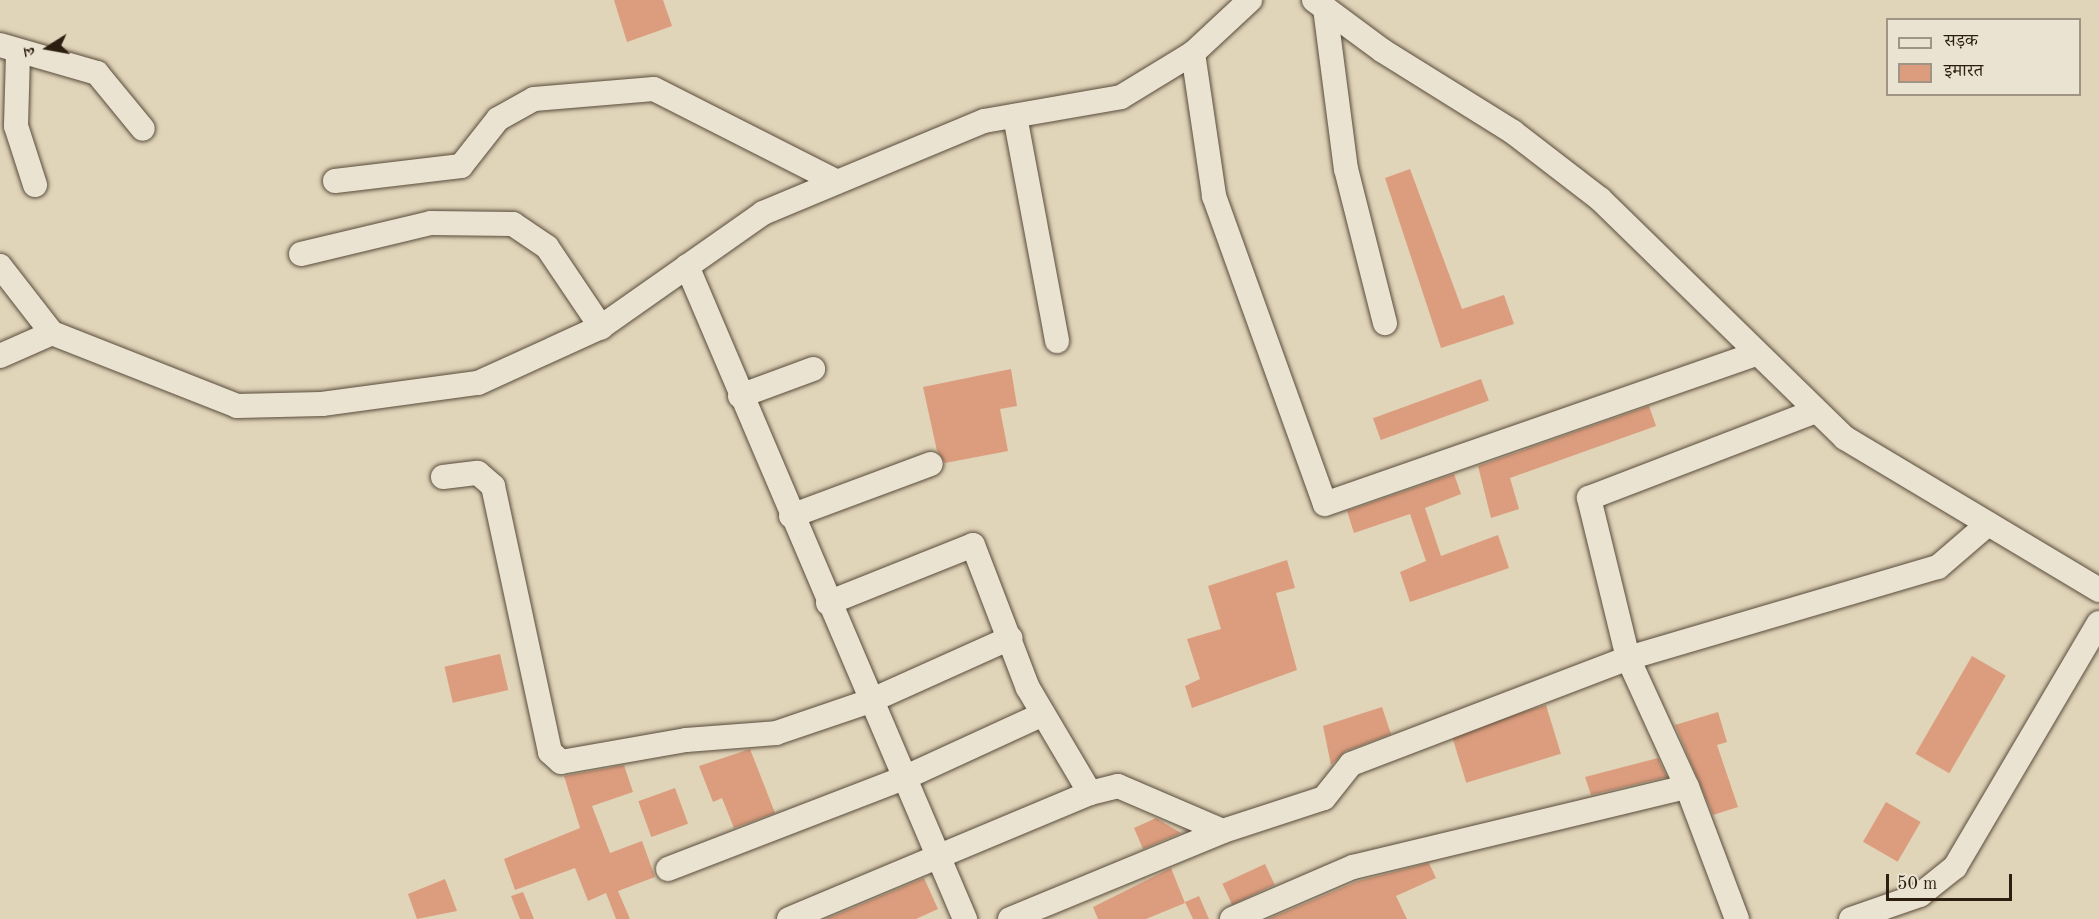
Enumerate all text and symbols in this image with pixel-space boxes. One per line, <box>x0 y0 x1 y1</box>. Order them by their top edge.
north arrow <box>18 18 78 78</box>
legend <box>1886 18 2081 96</box>
text: सड़क <box>1944 32 1978 50</box>
text: उ <box>22 46 39 57</box>
text: इमारत <box>1944 62 1983 80</box>
scale bar <box>1889 862 2015 900</box>
text: 50 m <box>1897 875 1937 893</box>

